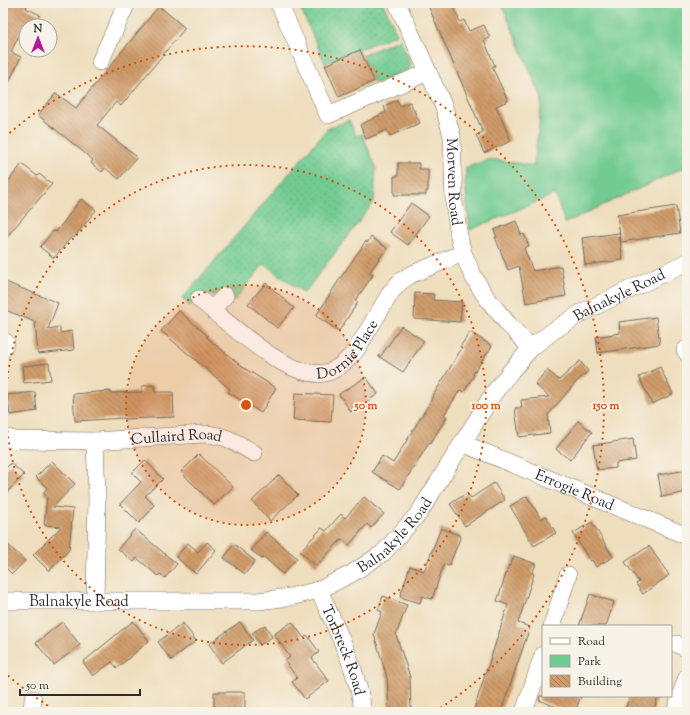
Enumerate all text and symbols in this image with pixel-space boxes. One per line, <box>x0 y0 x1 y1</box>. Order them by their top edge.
north arrow <box>18 18 58 58</box>
text: N <box>33 21 43 37</box>
street label: Morven Road <box>440 138 466 228</box>
street label: Balnakyle Road <box>570 265 670 327</box>
street label: Dornie Place <box>315 316 384 386</box>
text: 50 m <box>354 397 378 415</box>
text: 100 m <box>470 397 501 415</box>
text: 150 m <box>591 397 620 415</box>
centre of rings <box>239 398 253 412</box>
street label: Cullaird Road <box>130 425 224 451</box>
street label: Errogie Road <box>531 465 617 517</box>
street label: Balnakyle Road <box>354 493 438 579</box>
street label: Balnakyle Road <box>29 592 129 613</box>
street label: Torbreck Road <box>315 602 369 698</box>
legend <box>542 625 672 697</box>
text: Road <box>578 633 605 651</box>
text: Park <box>578 653 601 671</box>
scale bar <box>20 671 140 697</box>
text: Building <box>578 673 622 691</box>
text: 50 m <box>25 677 49 695</box>

